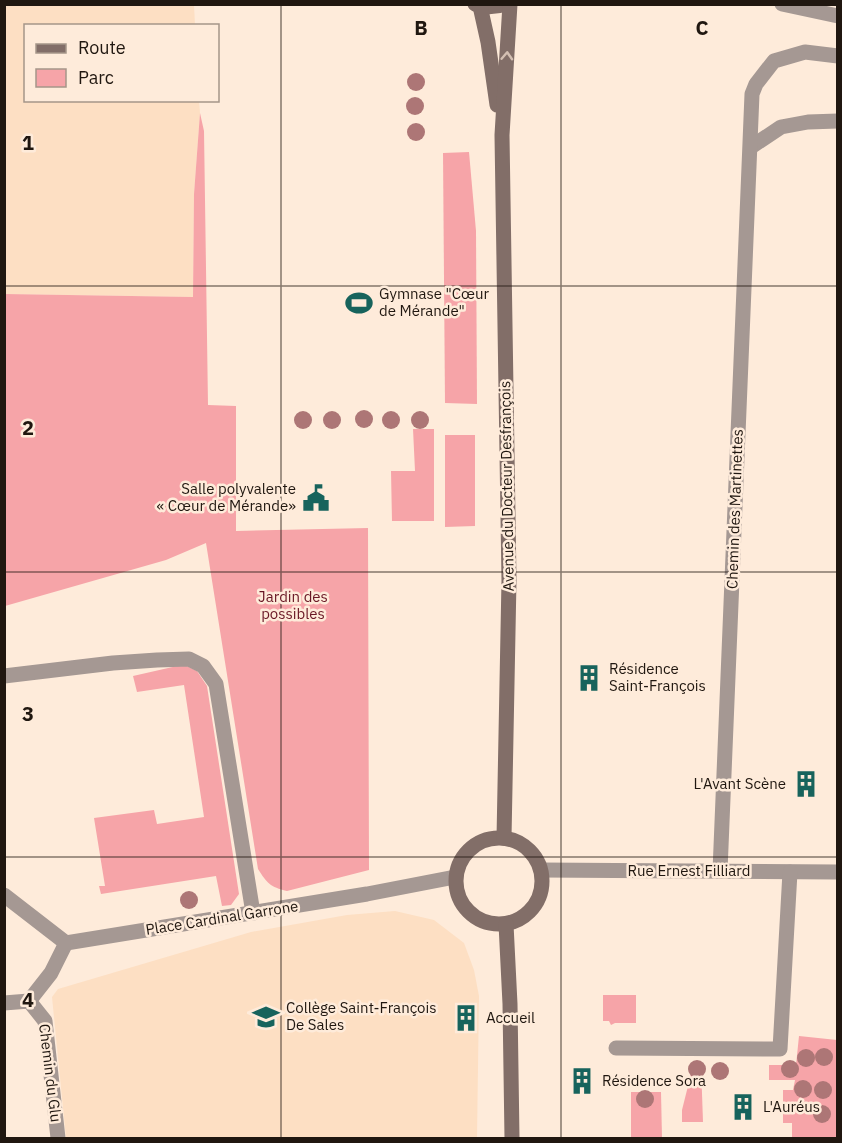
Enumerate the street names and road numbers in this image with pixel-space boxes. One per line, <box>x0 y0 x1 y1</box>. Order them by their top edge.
street label: Avenue du Docteur Desfrançois <box>495 381 518 592</box>
street label: Chemin des Martinettes <box>722 429 747 589</box>
street label: Rue Ernest Filliard <box>627 861 751 880</box>
street label: Place Cardinal Garrone <box>144 896 300 939</box>
street label: Chemin du Glu <box>35 1023 66 1123</box>

